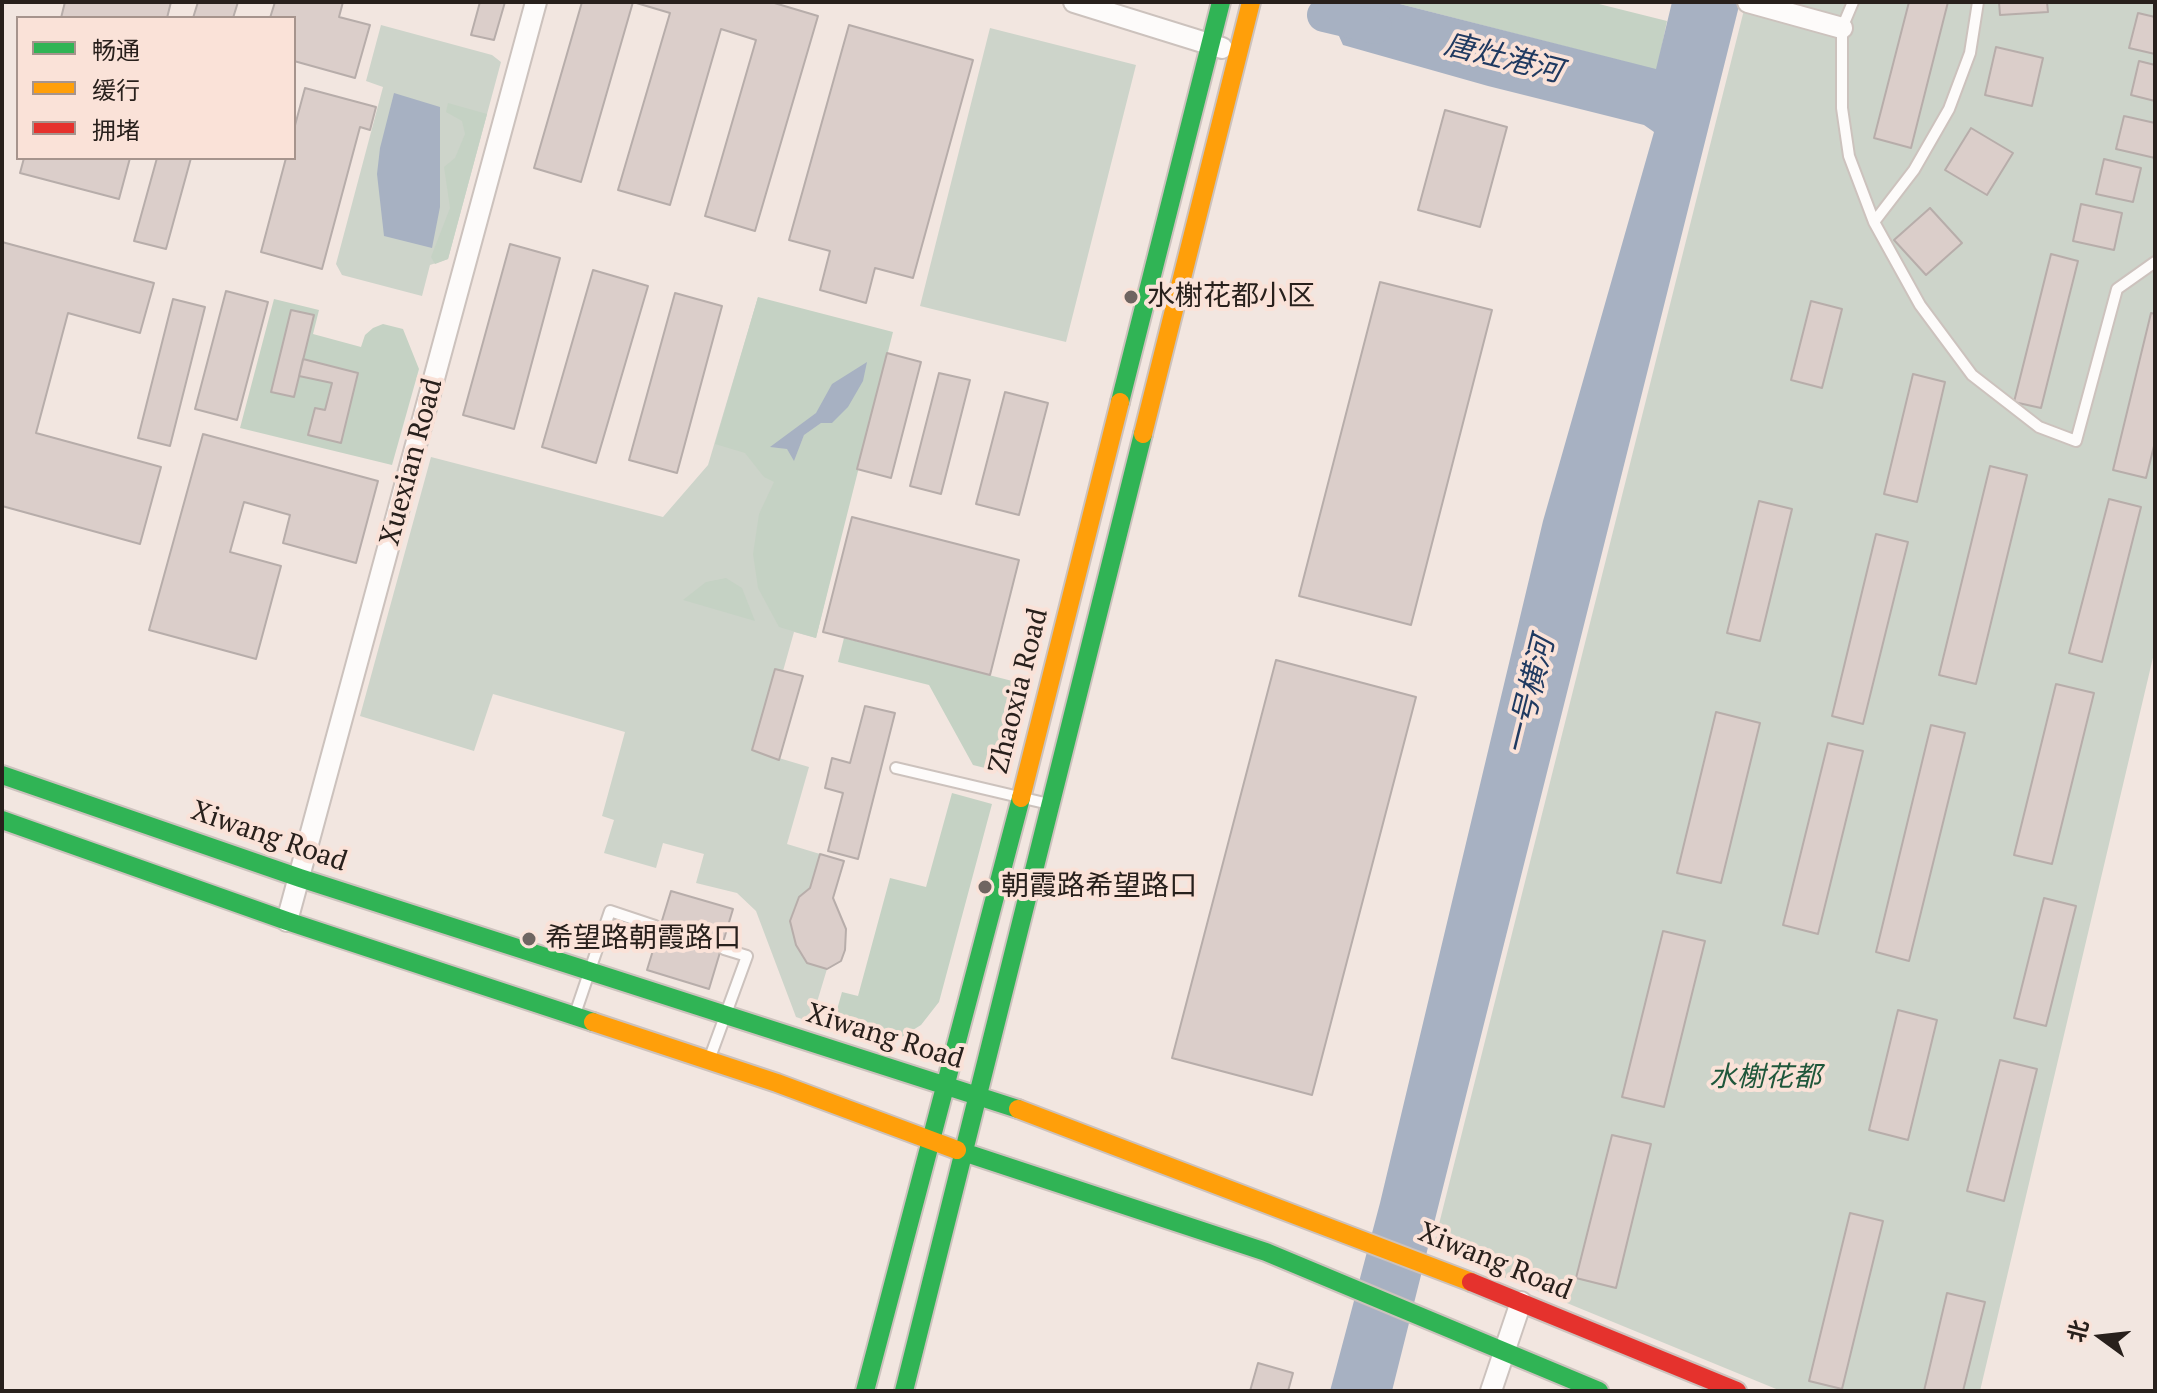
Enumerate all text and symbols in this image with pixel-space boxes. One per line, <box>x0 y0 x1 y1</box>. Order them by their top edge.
legend <box>16 16 296 160</box>
water label: 唐灶港河 <box>1440 27 1566 91</box>
text: 畅通 <box>92 34 140 66</box>
text: 缓行 <box>92 74 140 106</box>
text: 拥堵 <box>92 114 140 146</box>
place label: 水榭花都小区 <box>1147 280 1315 314</box>
marker: 水榭花都小区 <box>1122 288 1140 306</box>
street label: Xuexian Road <box>374 375 450 549</box>
street label: Zhaoxia Road <box>982 605 1056 777</box>
water label: 一号横河 <box>1499 633 1563 759</box>
street label: Xiwang Road <box>187 795 351 879</box>
place label: 朝霞路希望路口 <box>1001 870 1197 904</box>
marker: 朝霞路希望路口 <box>976 878 994 896</box>
place label: 希望路朝霞路口 <box>545 922 741 956</box>
marker: 希望路朝霞路口 <box>520 930 538 948</box>
street label: Xiwang Road <box>802 997 968 1077</box>
park label: 水榭花都 <box>1709 1061 1821 1095</box>
street label: Xiwang Road <box>1413 1216 1577 1308</box>
north arrow <box>2061 1297 2141 1377</box>
text: 北 <box>2060 1316 2094 1345</box>

